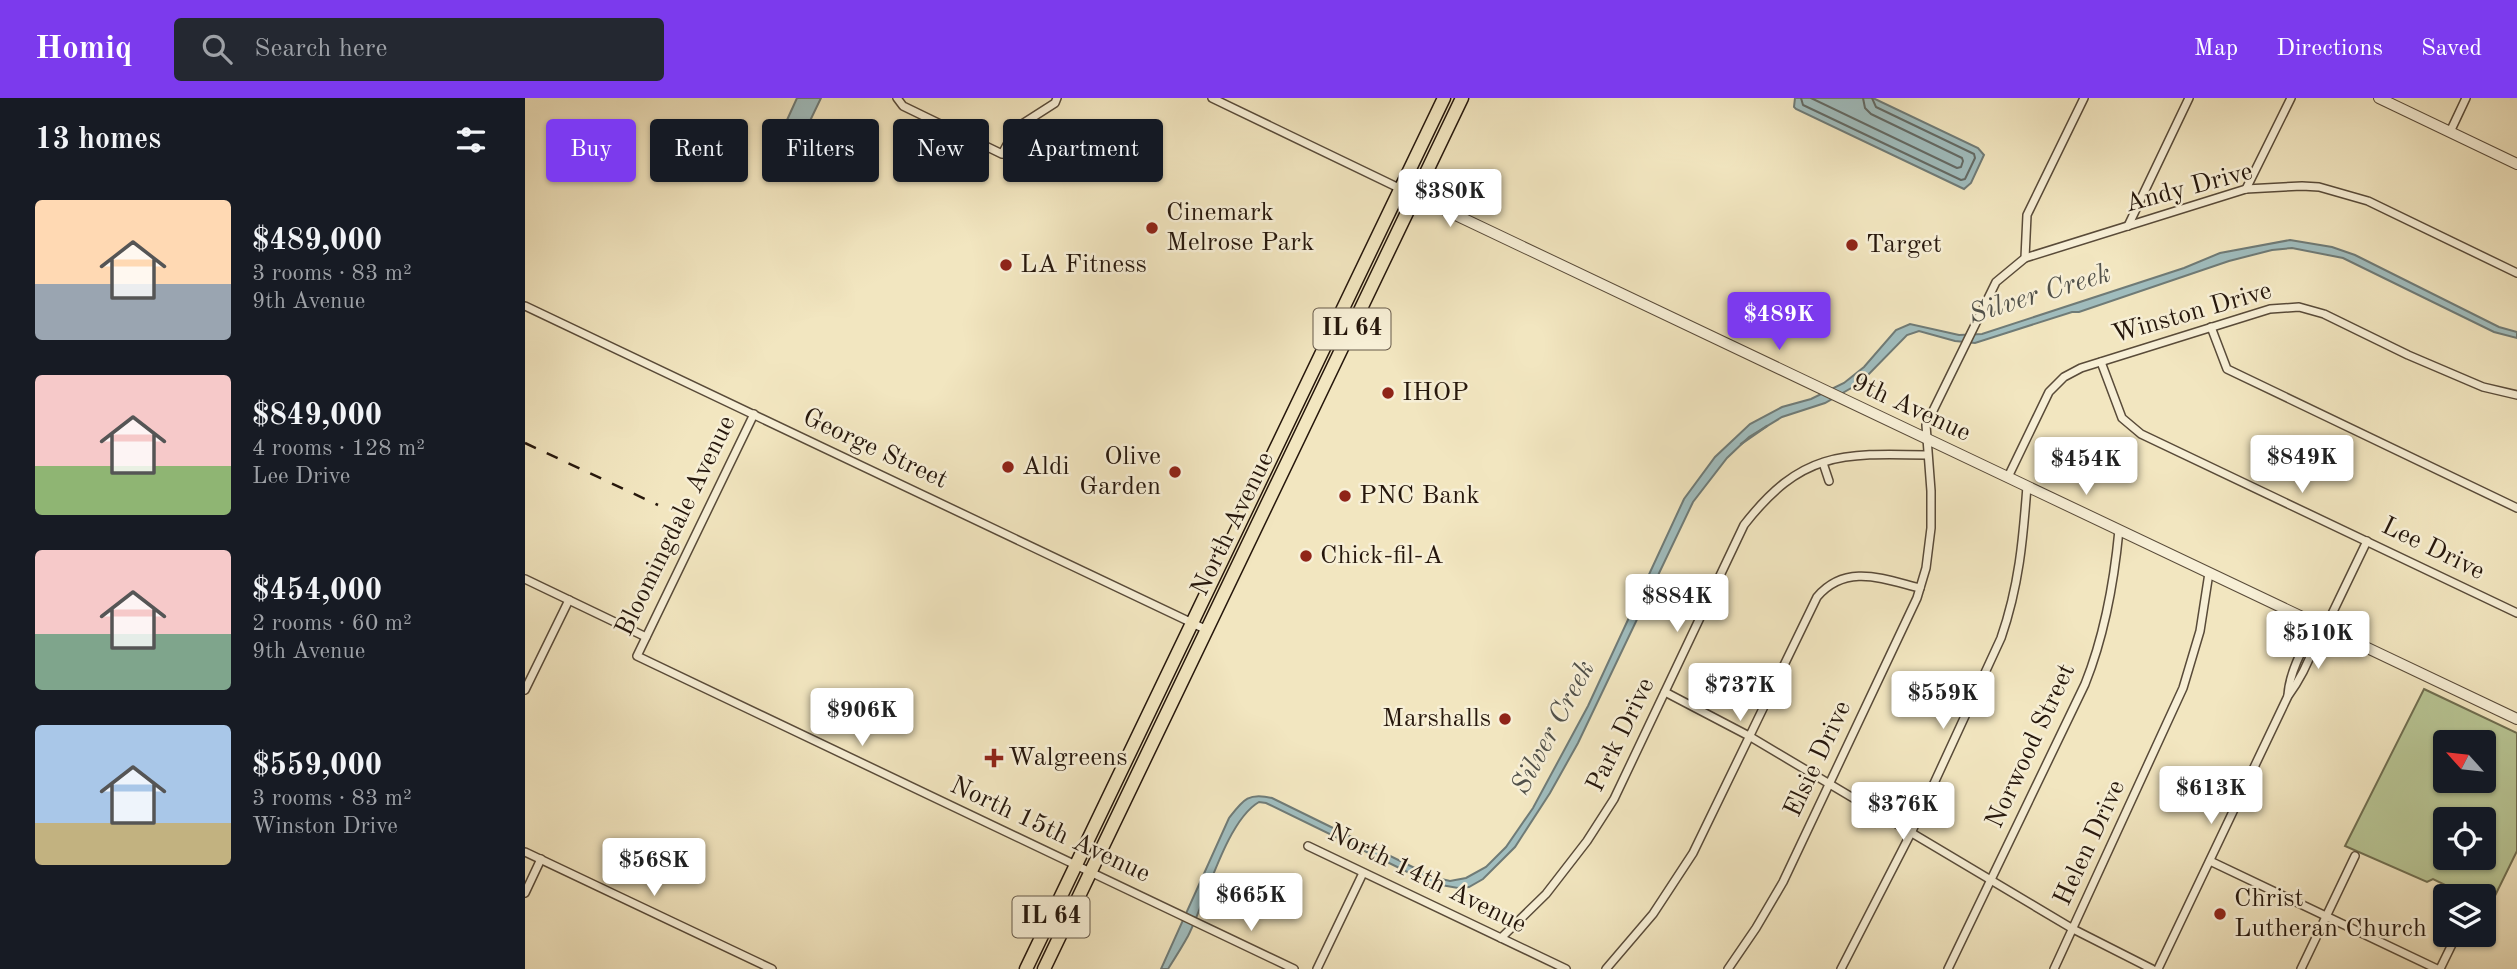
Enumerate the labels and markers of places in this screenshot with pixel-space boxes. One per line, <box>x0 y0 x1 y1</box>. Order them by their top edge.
pin: $380K <box>1401 170 1499 229</box>
place label: Cinemark Melrose Park <box>1166 200 1314 256</box>
marker: Cinemark Melrose Park <box>1144 220 1160 236</box>
place label: Target <box>1866 232 1942 258</box>
marker: Target <box>1844 237 1860 253</box>
place label: LA Fitness <box>1020 252 1147 278</box>
marker: LA Fitness <box>998 257 1014 273</box>
pin: $489K <box>1730 292 1828 352</box>
place label: IHOP <box>1402 380 1469 406</box>
marker: IHOP <box>1380 385 1396 401</box>
pin: $849K <box>2253 436 2351 495</box>
pin: $454K <box>2037 438 2135 497</box>
place label: Olive Garden <box>1079 444 1161 500</box>
place label: Aldi <box>1022 454 1069 480</box>
marker: Aldi <box>1000 459 1016 475</box>
marker: Olive Garden <box>1167 464 1183 480</box>
place label: PNC Bank <box>1359 483 1480 509</box>
marker: PNC Bank <box>1337 488 1353 504</box>
place label: Chick-fil-A <box>1320 543 1443 569</box>
marker: Chick-fil-A <box>1298 548 1314 564</box>
pin: $884K <box>1628 574 1726 634</box>
pin: $510K <box>2269 612 2367 671</box>
pin: $737K <box>1691 664 1789 723</box>
pin: $559K <box>1894 672 1992 731</box>
pin: $906K <box>813 688 911 748</box>
place label: Marshalls <box>1382 706 1491 732</box>
marker: Marshalls <box>1497 711 1513 727</box>
place label: Walgreens <box>1008 745 1128 771</box>
marker: Walgreens <box>986 750 1002 766</box>
pin: $613K <box>2162 766 2260 826</box>
pin: $376K <box>1854 782 1952 842</box>
pin: $568K <box>605 838 703 898</box>
pin: $665K <box>1202 874 1300 933</box>
place label: Christ Lutheran Church <box>2234 886 2427 942</box>
marker: Christ Lutheran Church <box>2212 906 2228 922</box>

